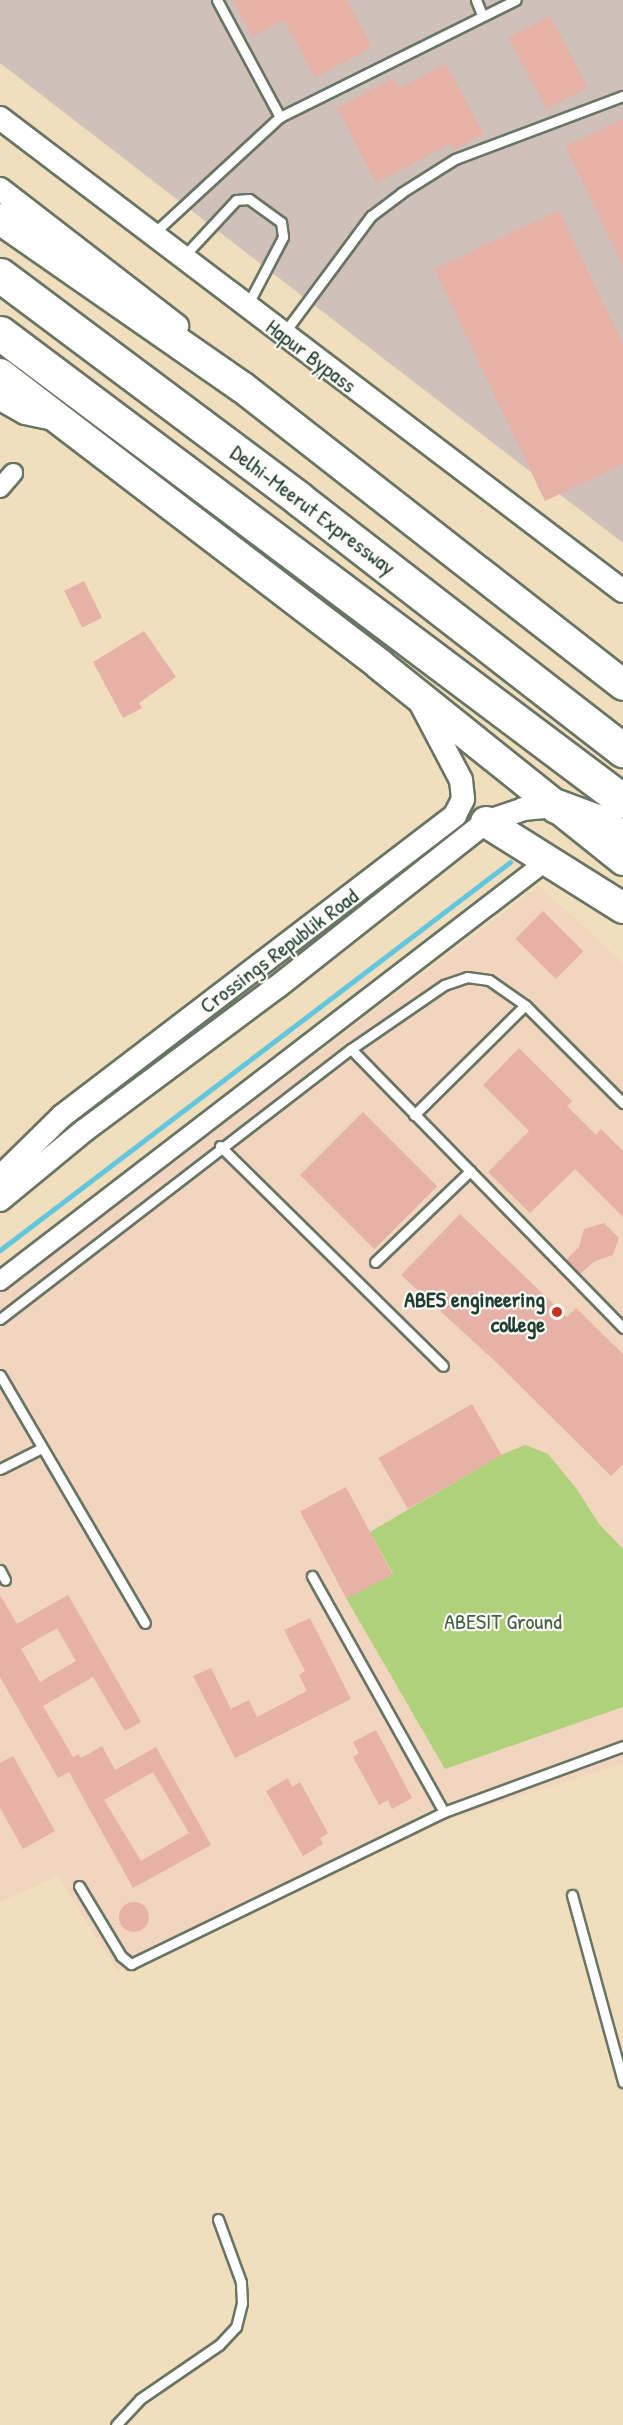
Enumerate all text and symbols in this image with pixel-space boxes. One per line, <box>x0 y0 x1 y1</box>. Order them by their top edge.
street label: Hapur Bypass <box>261 314 361 398</box>
street label: Delhi-Meerut Expressway <box>225 439 401 581</box>
street label: Crossings Republik Road <box>195 883 363 1019</box>
place label: ABES engineering college <box>404 1286 545 1338</box>
marker: ABES engineering college <box>550 1305 564 1319</box>
park label: ABESIT Ground <box>444 1609 562 1635</box>

